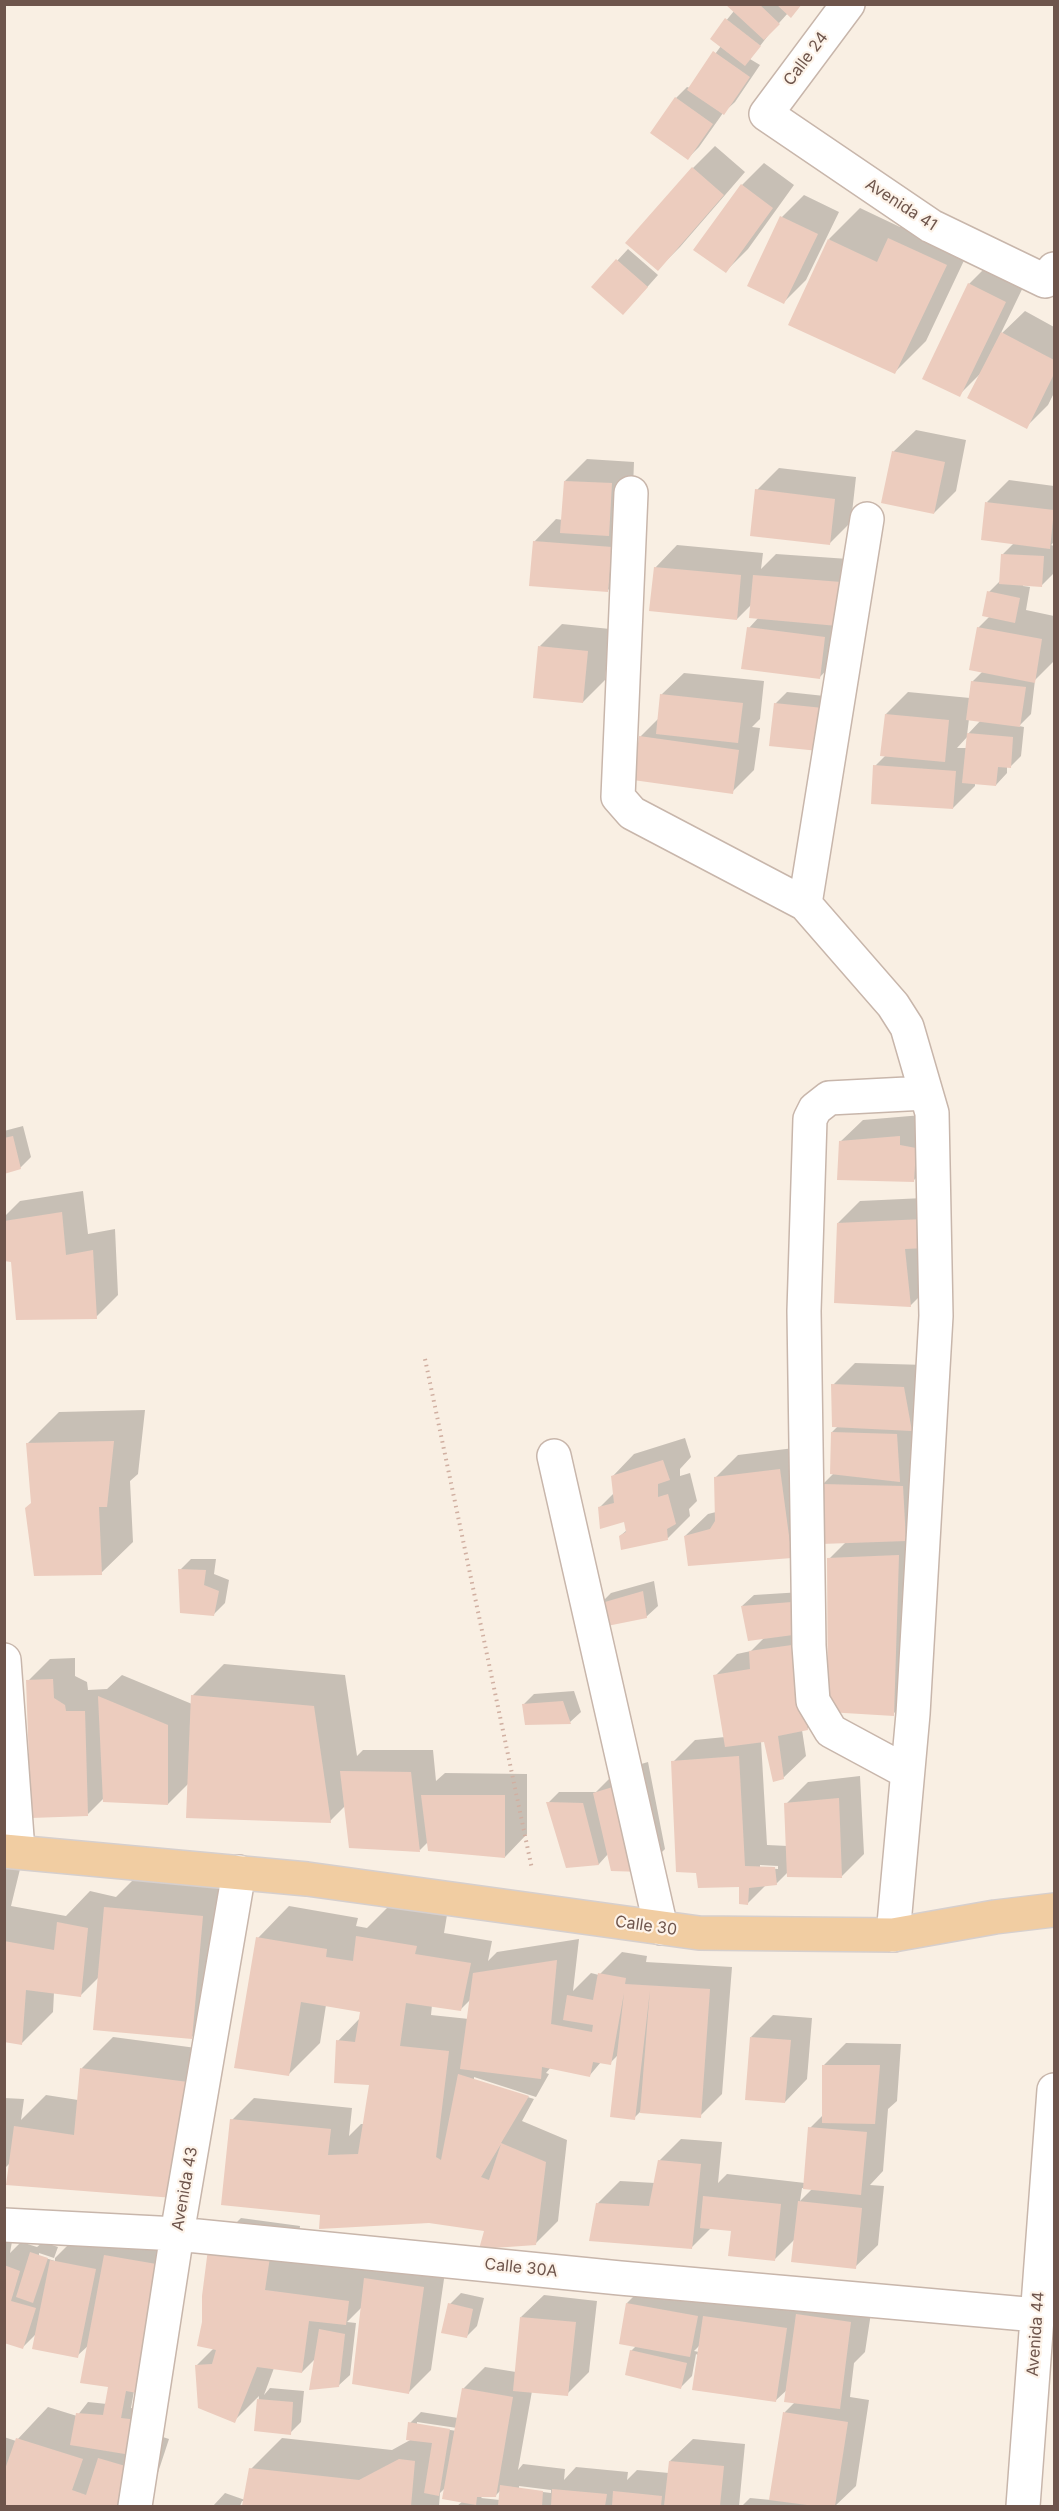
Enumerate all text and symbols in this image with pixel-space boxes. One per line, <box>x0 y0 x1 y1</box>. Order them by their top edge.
street label: Calle 24 <box>780 28 832 90</box>
street label: Avenida 41 <box>862 175 940 235</box>
street label: Calle 30 <box>614 1912 678 1940</box>
street label: Avenida 43 <box>168 2146 202 2232</box>
street label: Calle 30A <box>484 2255 558 2281</box>
street label: Avenida 44 <box>1023 2291 1049 2377</box>

